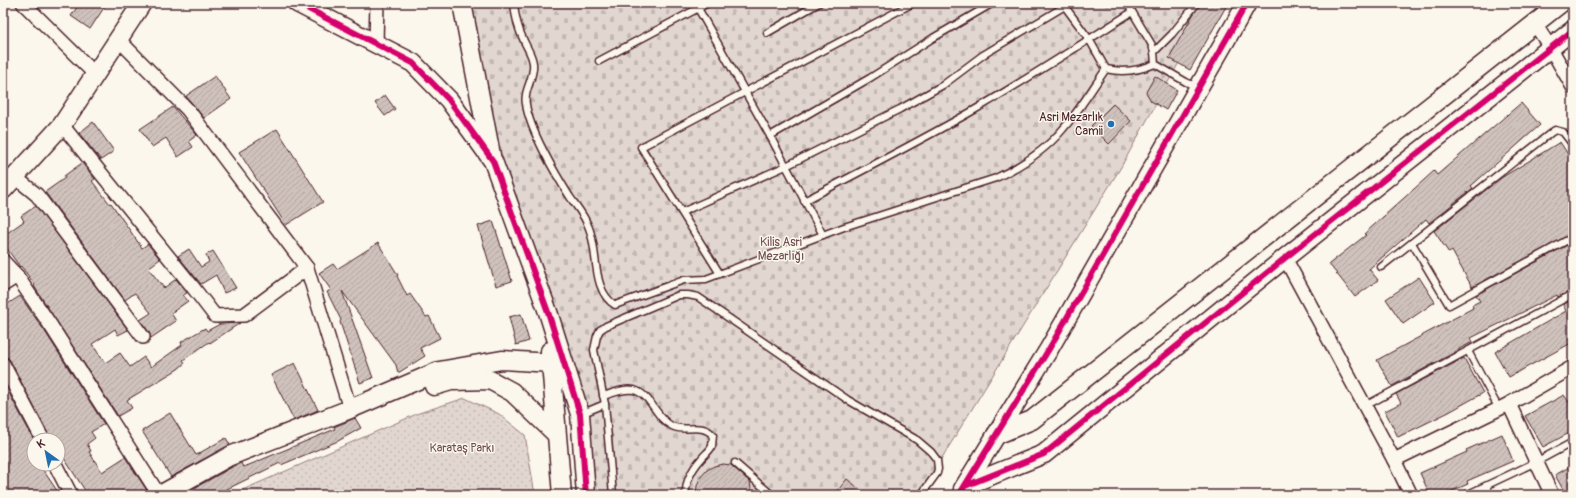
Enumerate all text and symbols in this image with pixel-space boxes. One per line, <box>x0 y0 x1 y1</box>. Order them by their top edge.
place label: Asri Mezarlık Camii <box>1039 110 1103 139</box>
marker: Asri Mezarlık Camii <box>1106 119 1116 129</box>
park label: Kilis Asri Mezarlığı <box>758 235 804 264</box>
north arrow <box>26 432 66 472</box>
text: K <box>35 437 47 451</box>
park label: Karataş Parkı <box>430 441 494 456</box>

